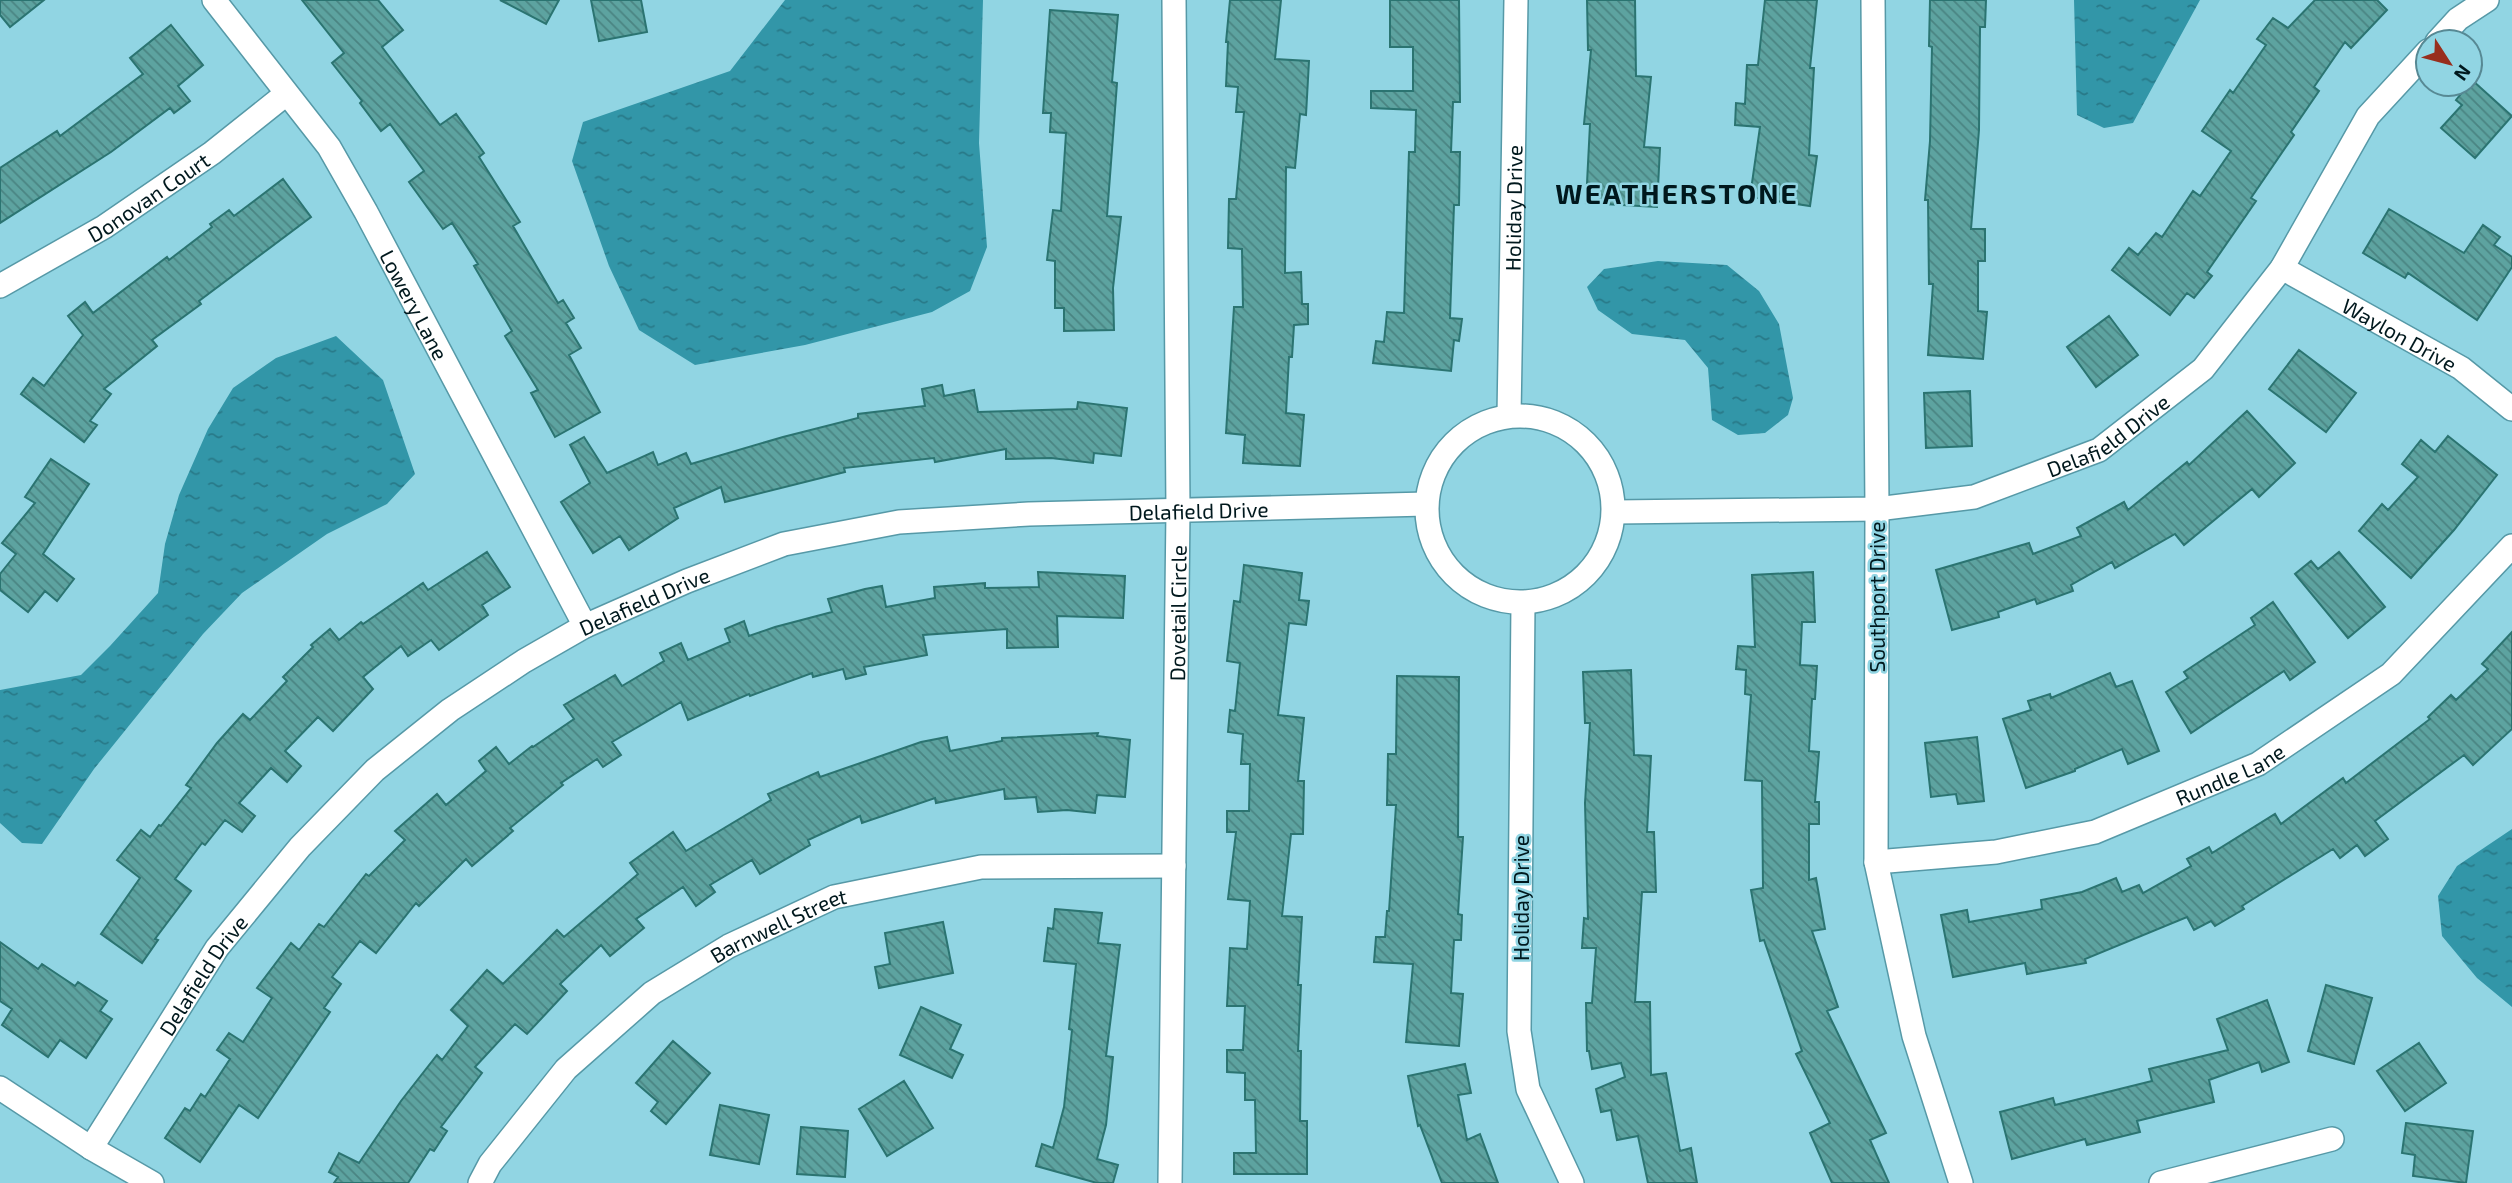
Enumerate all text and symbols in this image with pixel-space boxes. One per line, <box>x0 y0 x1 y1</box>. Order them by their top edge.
north arrow <box>2414 28 2484 98</box>
text: N <box>2450 61 2476 86</box>
street label: Holiday Drive <box>1499 145 1526 271</box>
street label: Donovan Court <box>83 146 214 246</box>
district label: WEATHERSTONE <box>1555 176 1799 210</box>
street label: Lowery Lane <box>376 245 454 364</box>
street label: Waylon Drive <box>2338 292 2462 376</box>
street label: Delafield Drive <box>2043 388 2173 481</box>
street label: Delafield Drive <box>1128 495 1269 524</box>
street label: Southport Drive <box>1864 522 1889 672</box>
street label: Dovetail Circle <box>1163 545 1190 681</box>
street label: Delafield Drive <box>575 561 713 640</box>
street label: Rundle Lane <box>2171 738 2289 810</box>
street label: Holiday Drive <box>1508 835 1533 961</box>
street label: Barnwell Street <box>705 882 849 967</box>
street label: Delafield Drive <box>153 909 252 1040</box>

